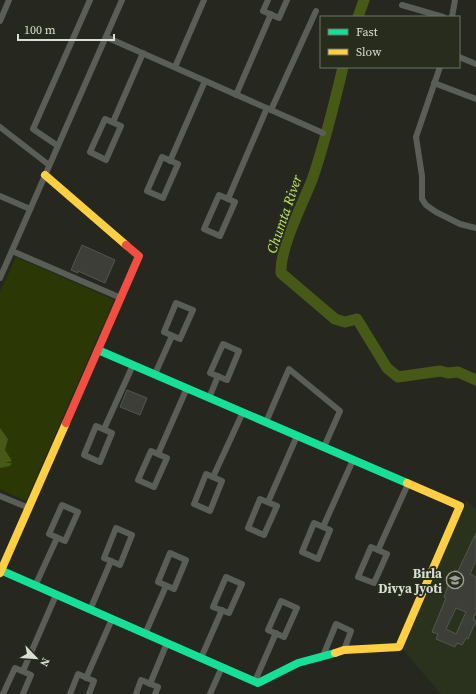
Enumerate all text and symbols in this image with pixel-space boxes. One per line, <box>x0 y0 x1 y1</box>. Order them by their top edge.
scale bar <box>18 16 114 42</box>
legend <box>320 16 460 68</box>
text: 100 m <box>24 22 56 38</box>
text: Fast <box>356 24 378 40</box>
text: Slow <box>356 44 382 60</box>
water label: Chumta River <box>261 172 307 256</box>
place label: Birla Divya Jyoti <box>378 565 442 597</box>
school or university icon: Birla Divya Jyoti <box>445 570 465 590</box>
north arrow <box>16 638 56 678</box>
text: N <box>36 655 53 669</box>

